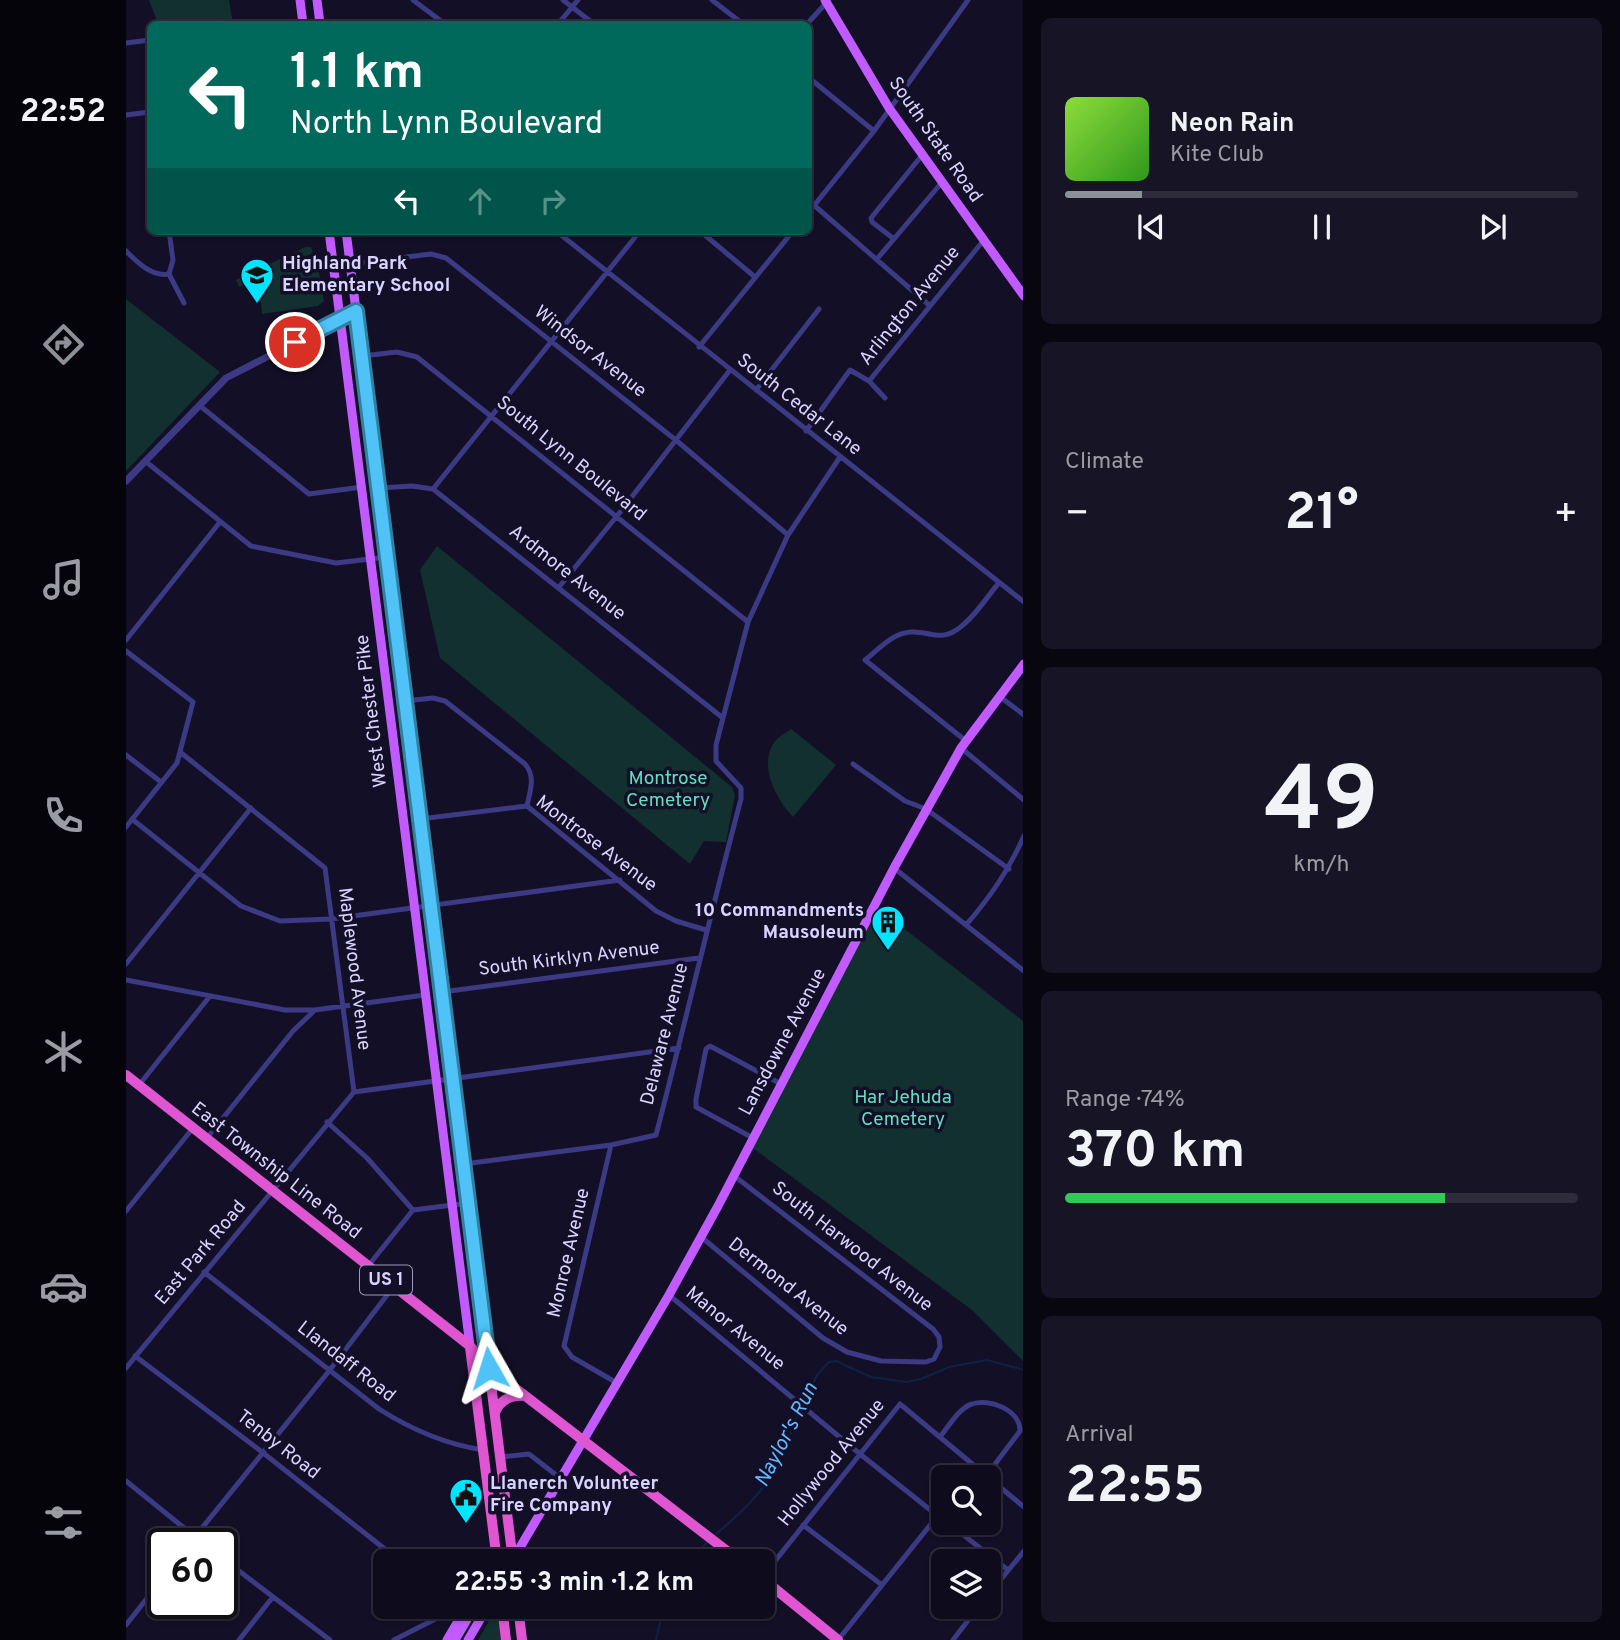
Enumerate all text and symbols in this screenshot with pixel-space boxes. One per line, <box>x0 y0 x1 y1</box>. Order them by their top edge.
text: 1.1 km <box>290 44 424 106</box>
icon: left <box>175 49 266 140</box>
street label: South State Road <box>883 73 987 207</box>
text: 22:52 <box>20 93 106 133</box>
text: North Lynn Boulevard <box>290 105 603 145</box>
text: Neon Rain <box>1170 108 1295 141</box>
text: Kite Club <box>1170 141 1264 170</box>
icon: left <box>388 182 426 220</box>
icon: ahead <box>461 182 499 220</box>
icon: right <box>534 182 572 220</box>
icon: previous <box>1132 208 1170 246</box>
icon: pause <box>1303 208 1341 246</box>
icon: next <box>1474 208 1512 246</box>
street label: Arlington Avenue <box>854 241 966 371</box>
place label: Highland Park Elementary School <box>282 252 450 298</box>
school or university icon: Highland Park Elementary School <box>238 256 276 305</box>
street label: Windsor Avenue <box>529 301 651 403</box>
pin <box>265 312 325 372</box>
icon: directions <box>39 320 88 369</box>
icon: arrive <box>276 323 314 361</box>
street label: South Cedar Lane <box>732 349 866 461</box>
street label: South Lynn Boulevard <box>491 391 651 527</box>
text: Climate <box>1065 448 1144 477</box>
text: 21° <box>1284 482 1359 548</box>
text: − <box>1065 491 1090 540</box>
text: + <box>1553 491 1578 540</box>
street label: Ardmore Avenue <box>504 520 630 626</box>
icon: music <box>39 555 88 604</box>
street label: West Chester Pike <box>351 633 393 789</box>
text: 49 <box>1264 748 1379 863</box>
park label: Montrose Cemetery <box>626 767 710 813</box>
street label: Montrose Avenue <box>530 790 662 898</box>
icon: phone <box>39 791 88 840</box>
text: km/h <box>1294 851 1349 880</box>
street label: Maplewood Avenue <box>332 886 376 1052</box>
place label: 10 Commandments Mausoleum <box>695 899 864 945</box>
building icon: 10 Commandments Mausoleum <box>869 903 907 952</box>
street label: South Kirklyn Avenue <box>477 936 661 982</box>
street label: Delaware Avenue <box>636 960 694 1108</box>
street label: Lansdowne Avenue <box>734 964 832 1120</box>
icon: climate <box>39 1027 88 1076</box>
park label: Har Jehuda Cemetery <box>854 1086 952 1132</box>
text: Range · 74% <box>1065 1086 1185 1115</box>
street label: East Township Line Road <box>186 1097 366 1245</box>
text: 370 km <box>1065 1120 1245 1186</box>
street label: South Harwood Avenue <box>767 1177 937 1317</box>
street label: Monroe Avenue <box>542 1186 596 1320</box>
street label: East Park Road <box>150 1196 252 1310</box>
street label: Dermond Avenue <box>723 1233 853 1341</box>
icon: car <box>39 1262 88 1311</box>
road number: US 1 <box>360 1266 412 1294</box>
street label: Manor Avenue <box>680 1282 790 1376</box>
street label: Llandaff Road <box>292 1316 400 1408</box>
position arrow <box>452 1331 526 1405</box>
water label: Naylor's Run <box>749 1378 825 1492</box>
street label: Hollywood Avenue <box>773 1394 891 1532</box>
street label: Tenby Road <box>231 1405 325 1485</box>
text: Arrival <box>1065 1421 1134 1450</box>
text: 22:55 <box>1065 1455 1205 1521</box>
map controls <box>931 1465 1001 1619</box>
button: search <box>931 1465 1001 1535</box>
place label: Llanerch Volunteer Fire Company <box>490 1472 659 1518</box>
public building icon: Llanerch Volunteer Fire Company <box>447 1476 485 1525</box>
icon: filters <box>39 1498 88 1547</box>
speed limit sign: 60 <box>147 1528 238 1619</box>
button: layers <box>931 1549 1001 1619</box>
text: 22:55 · 3 min · 1.2 km <box>454 1567 694 1600</box>

